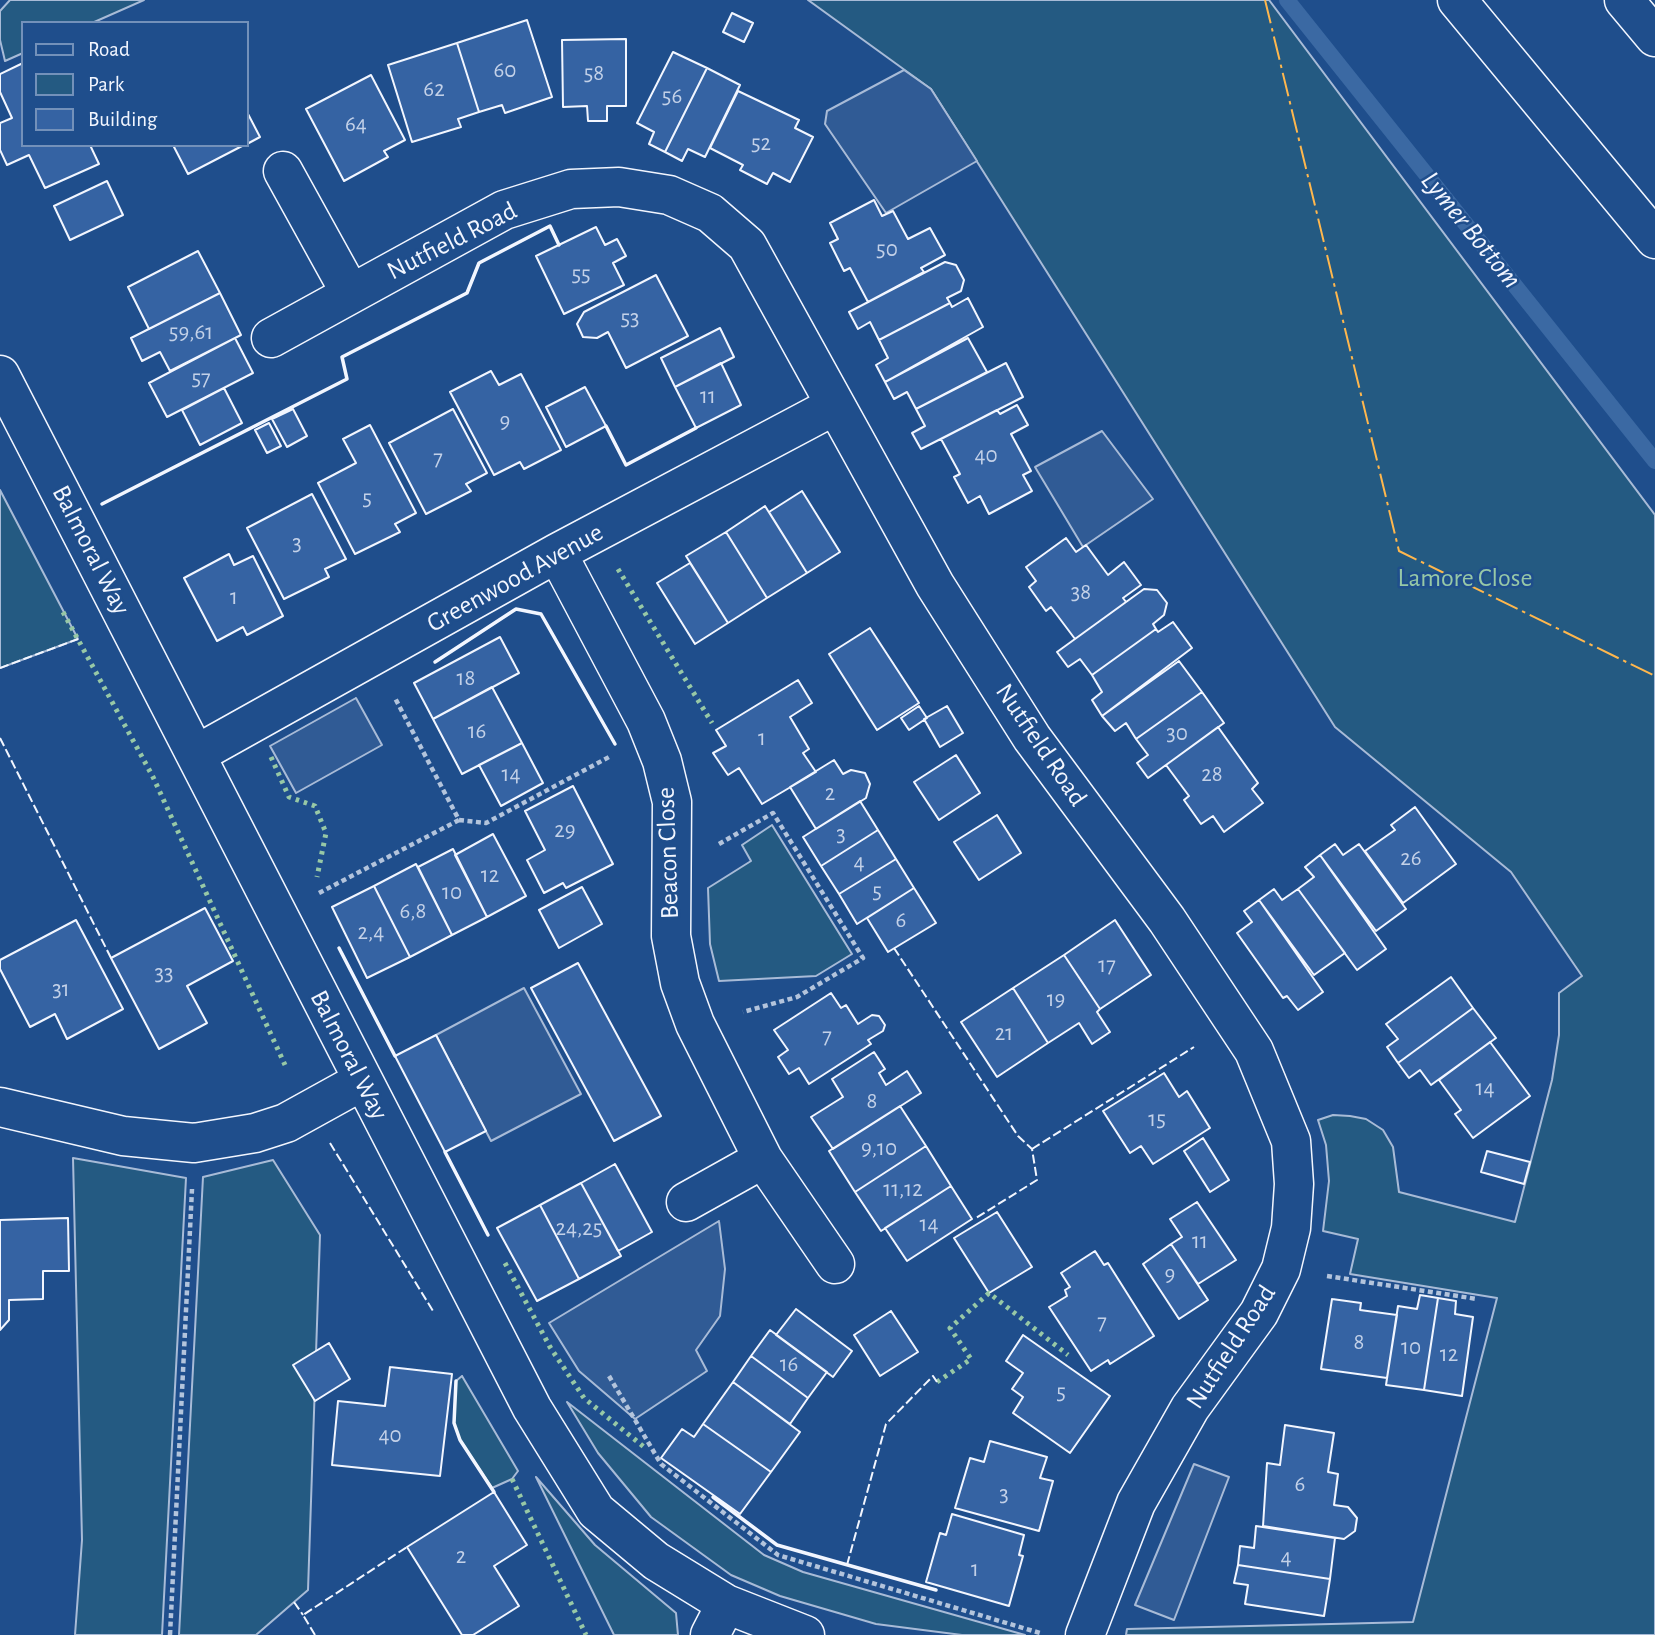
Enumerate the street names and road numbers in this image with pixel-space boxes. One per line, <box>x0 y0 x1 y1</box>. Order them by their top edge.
street label: Nutfield Road <box>382 195 522 287</box>
street label: Balmoral Way <box>45 480 137 620</box>
street label: Greenwood Avenue <box>421 517 609 639</box>
street label: Nutfield Road <box>989 678 1093 812</box>
street label: Beacon Close <box>650 786 686 920</box>
street label: Balmoral Way <box>303 985 395 1125</box>
street label: Nutfield Road <box>1179 1279 1283 1415</box>

